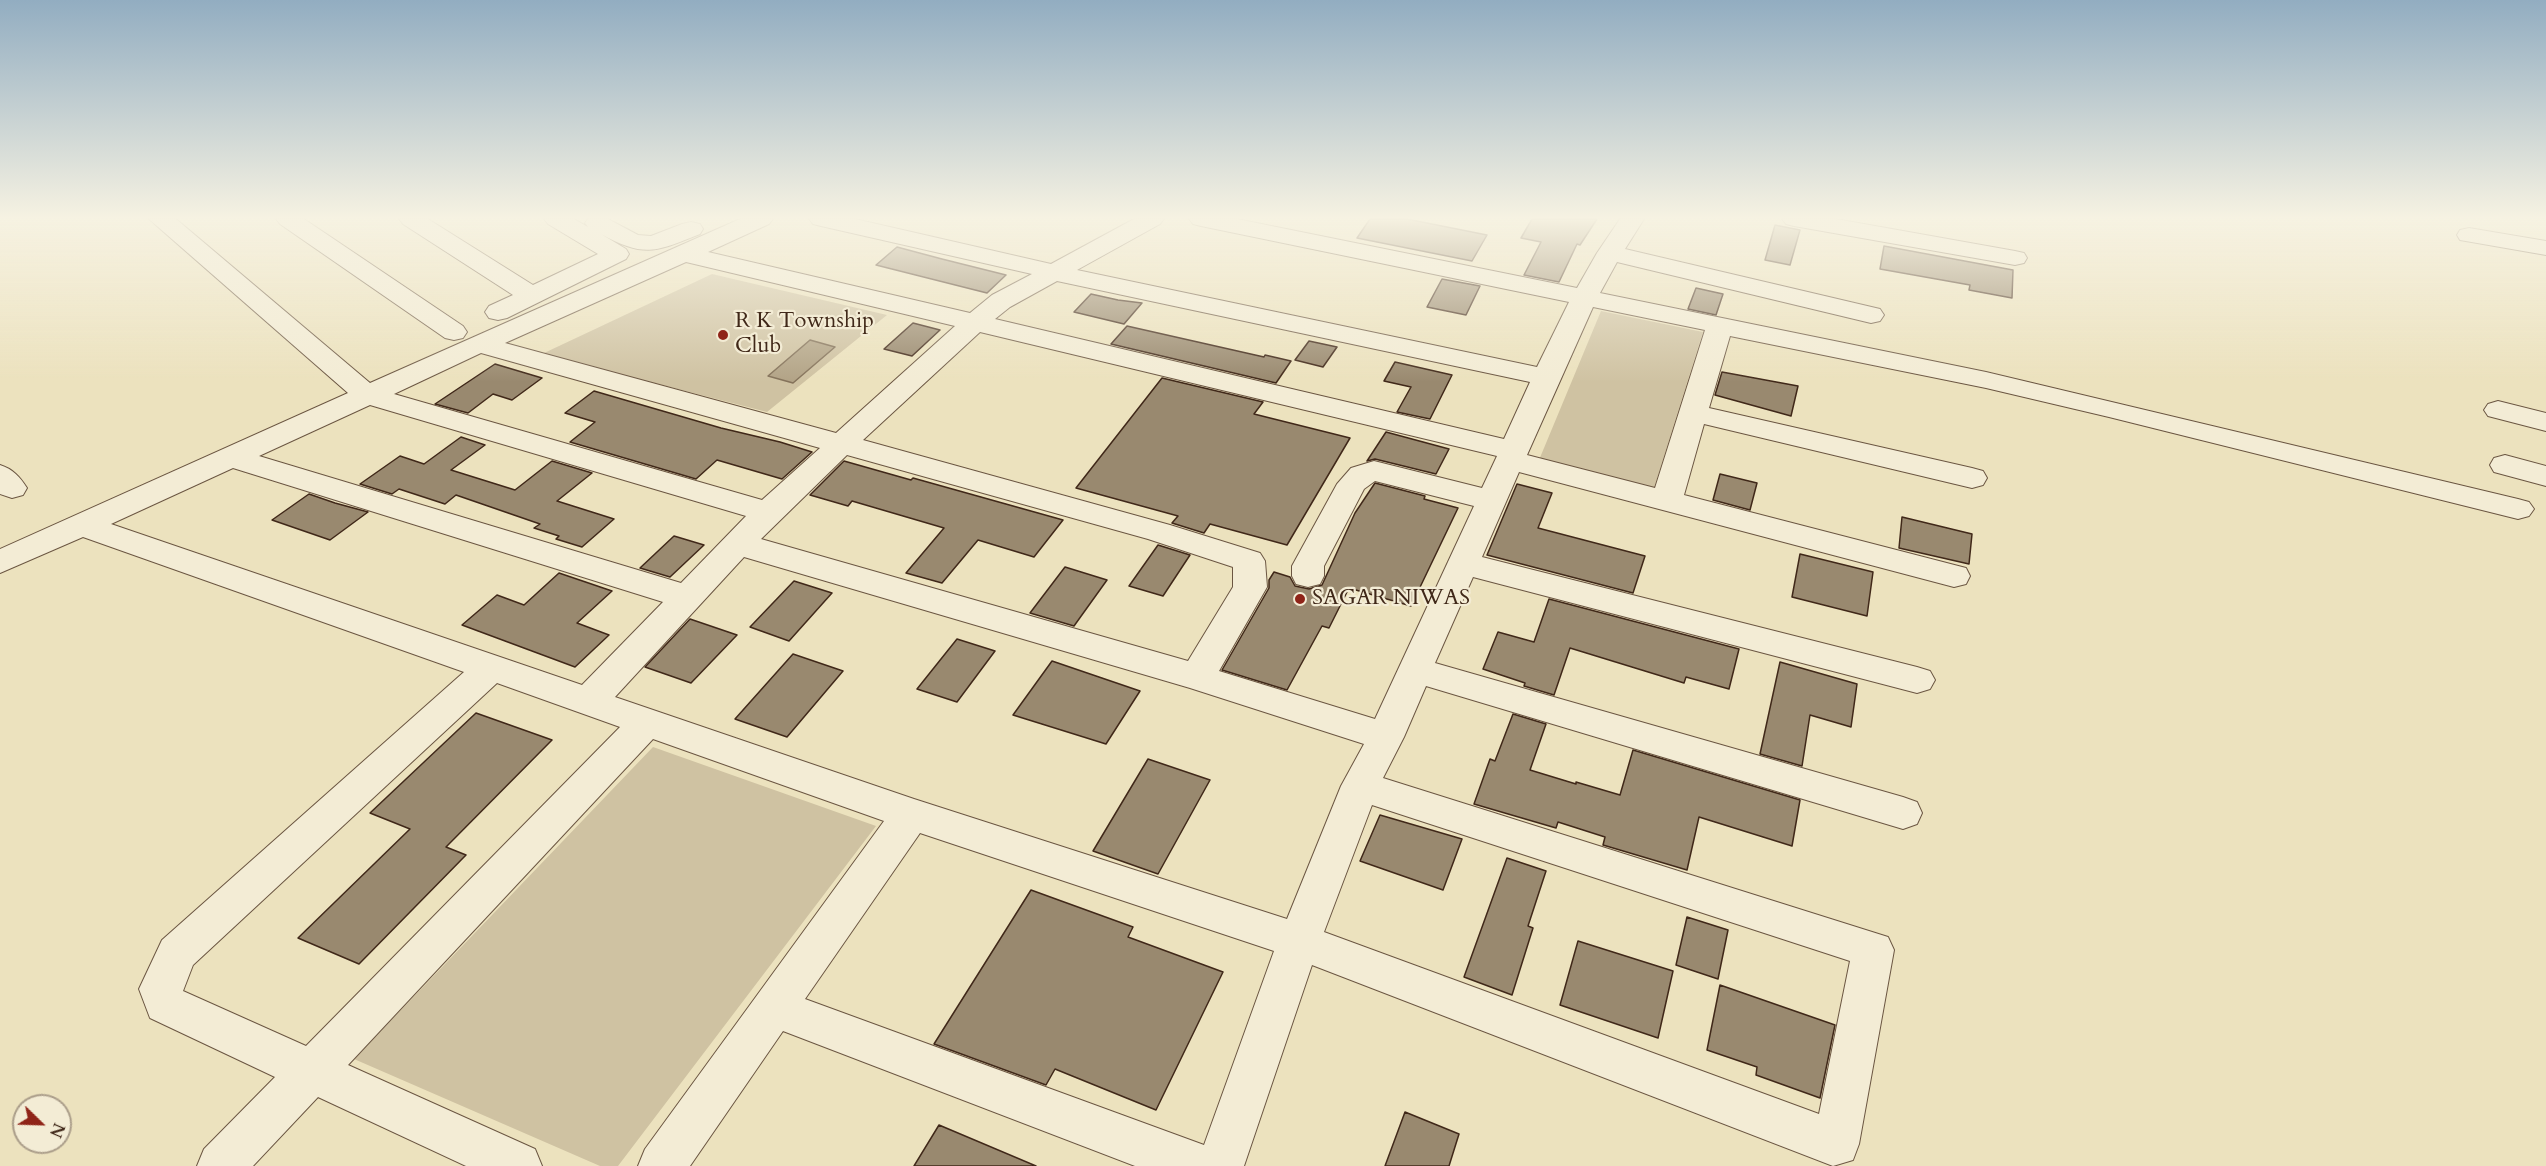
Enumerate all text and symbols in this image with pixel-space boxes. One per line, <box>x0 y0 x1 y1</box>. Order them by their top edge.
place label: R K Township Club <box>735 309 874 360</box>
marker: R K Township Club <box>716 328 730 342</box>
place label: SAGAR NIWAS <box>1312 586 1470 612</box>
marker: SAGAR NIWAS <box>1293 592 1307 606</box>
north arrow <box>12 1094 72 1154</box>
text: N <box>44 1120 70 1141</box>

